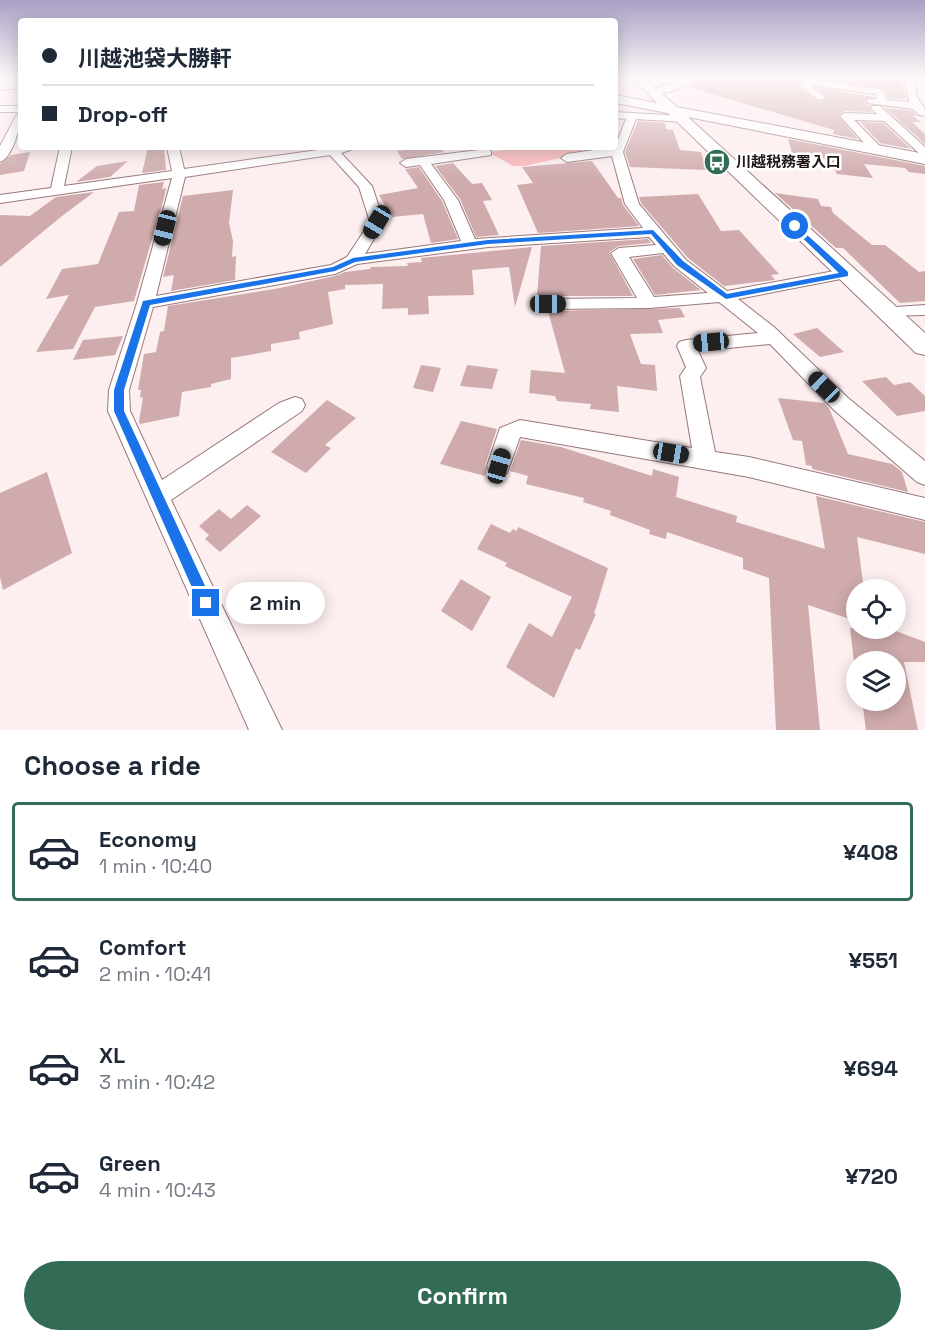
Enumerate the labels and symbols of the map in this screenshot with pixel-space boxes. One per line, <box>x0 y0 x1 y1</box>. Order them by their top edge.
bus stop icon: 川越税務署入口 <box>702 147 732 177</box>
place label: 川越税務署入口 <box>736 152 841 171</box>
car <box>360 202 394 242</box>
car <box>152 208 178 248</box>
route start <box>781 212 808 239</box>
car <box>530 295 566 313</box>
car <box>692 331 730 353</box>
car <box>805 368 843 406</box>
car <box>652 441 690 465</box>
car <box>485 446 513 486</box>
callout: 2 min <box>227 582 326 624</box>
route end <box>192 589 219 616</box>

